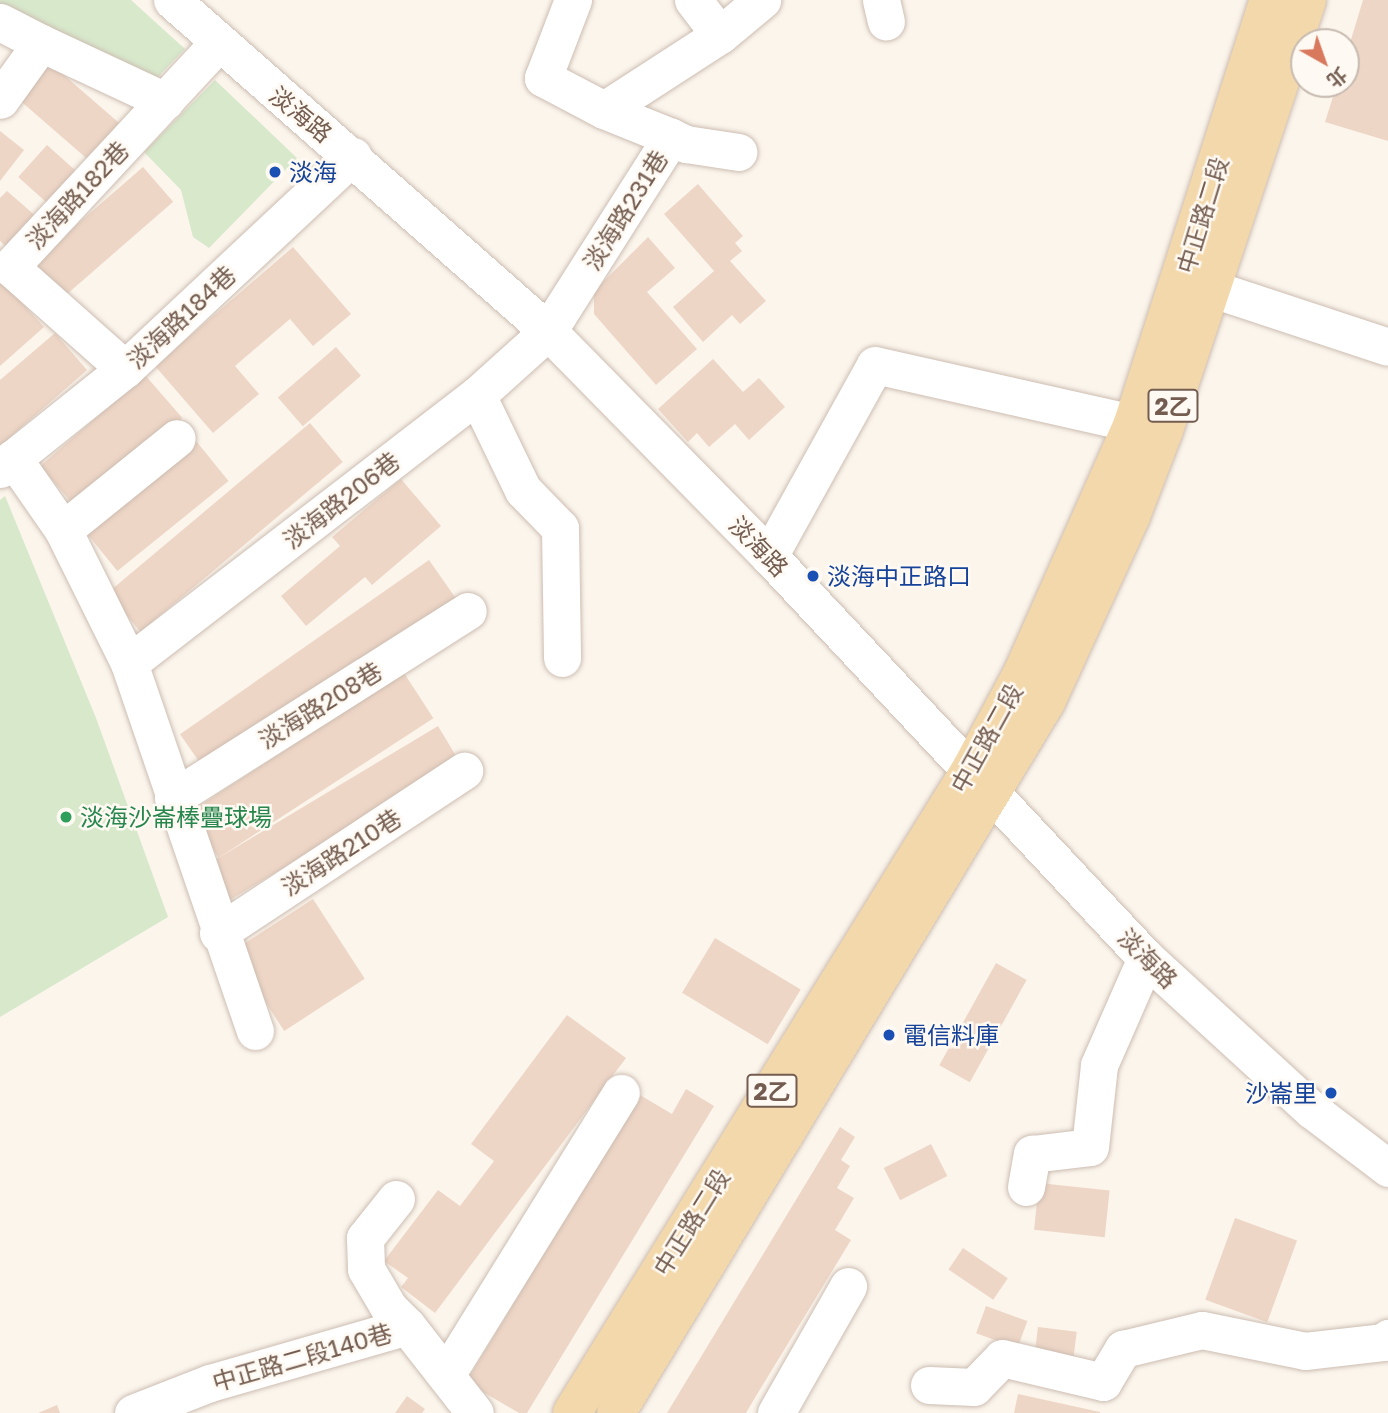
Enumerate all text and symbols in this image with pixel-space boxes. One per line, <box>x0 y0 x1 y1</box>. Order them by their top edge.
north arrow <box>1290 28 1360 98</box>
text: 北 <box>1323 63 1352 93</box>
street label: 淡海路 <box>264 80 338 148</box>
street label: 淡海路182巷 <box>20 135 134 255</box>
street label: 淡海路231巷 <box>577 145 673 275</box>
street label: 中正路二段 <box>1171 153 1233 277</box>
place label: 淡海 <box>289 158 337 186</box>
marker: 淡海 <box>267 164 283 180</box>
street label: 淡海路184巷 <box>121 260 241 374</box>
road number: 2乙 <box>1147 386 1199 426</box>
street label: 淡海路206巷 <box>277 446 405 554</box>
street label: 淡海路 <box>724 510 794 582</box>
place label: 淡海中正路口 <box>827 562 971 590</box>
marker: 淡海中正路口 <box>805 568 821 584</box>
street label: 淡海路208巷 <box>253 656 387 754</box>
street label: 中正路二段 <box>944 679 1028 797</box>
place label: 淡海沙崙棒疊球場 <box>80 803 272 831</box>
street label: 淡海路210巷 <box>276 803 406 901</box>
marker: 淡海沙崙棒疊球場 <box>58 809 74 825</box>
street label: 淡海路 <box>1112 922 1184 994</box>
place label: 電信料庫 <box>903 1021 999 1049</box>
marker: 電信料庫 <box>881 1027 897 1043</box>
road number: 2乙 <box>746 1072 798 1110</box>
place label: 沙崙里 <box>1245 1079 1317 1107</box>
marker: 沙崙里 <box>1323 1085 1339 1101</box>
street label: 中正路二段 <box>647 1163 735 1281</box>
street label: 中正路二段140巷 <box>209 1318 395 1396</box>

